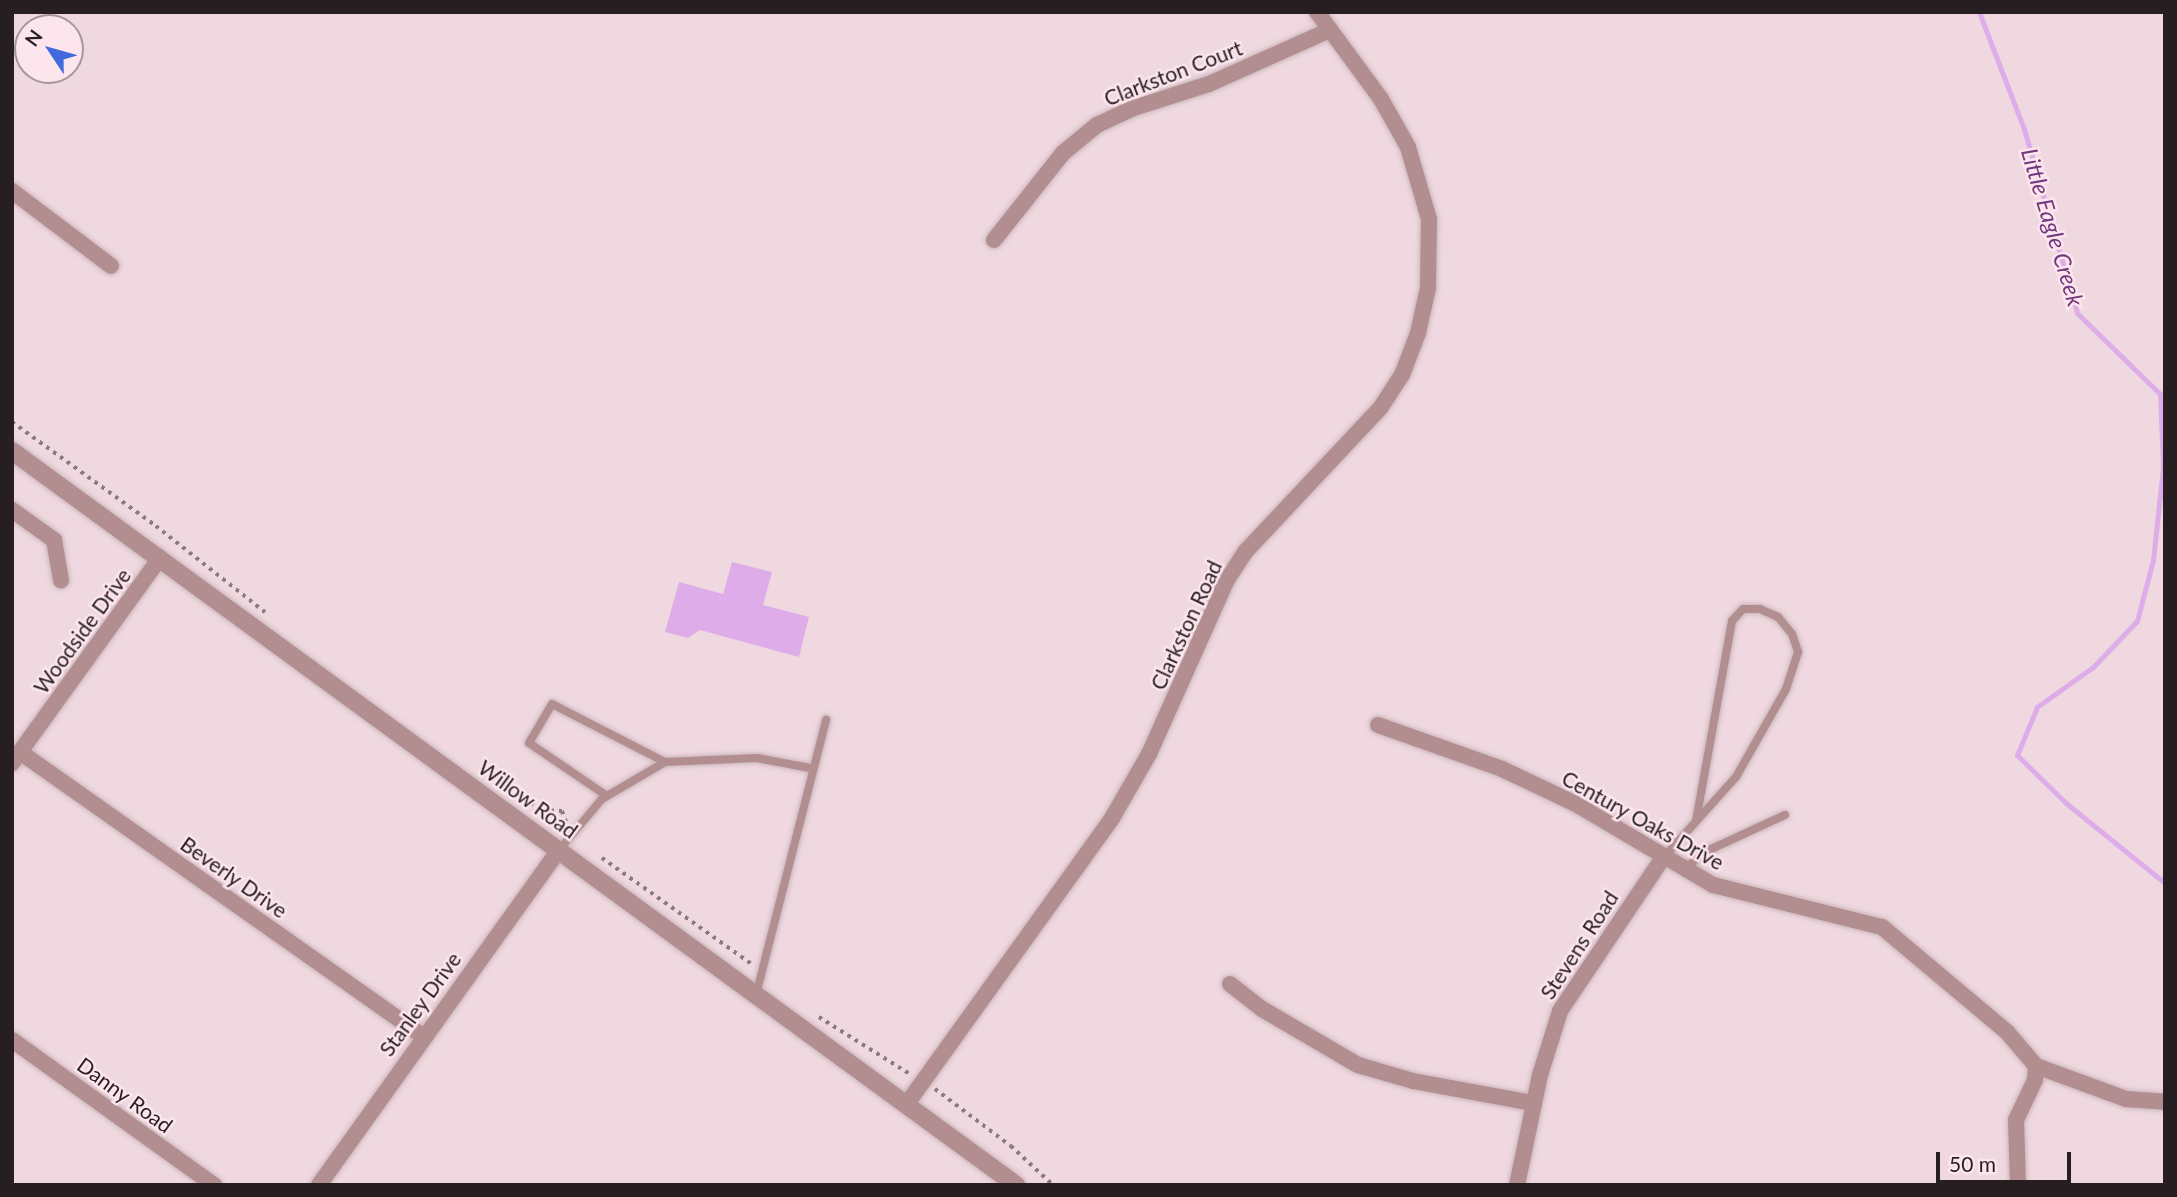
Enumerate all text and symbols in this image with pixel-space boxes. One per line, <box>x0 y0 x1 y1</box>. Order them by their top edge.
north arrow <box>14 14 84 84</box>
text: N <box>20 25 47 50</box>
street label: Clarkston Court <box>1100 35 1246 111</box>
water label: Little Eagle Creek <box>2016 145 2090 309</box>
street label: Clarkston Road <box>1145 556 1227 694</box>
street label: Woodside Drive <box>28 564 136 698</box>
street label: Willow Road <box>473 754 583 844</box>
street label: Century Oaks Drive <box>1557 765 1729 875</box>
street label: Beverly Drive <box>176 831 292 923</box>
street label: Stevens Road <box>1535 886 1623 1004</box>
street label: Stanley Drive <box>374 947 466 1061</box>
street label: Danny Road <box>72 1052 178 1138</box>
scale bar <box>1939 1138 2074 1182</box>
text: 50 m <box>1949 1151 1996 1176</box>

